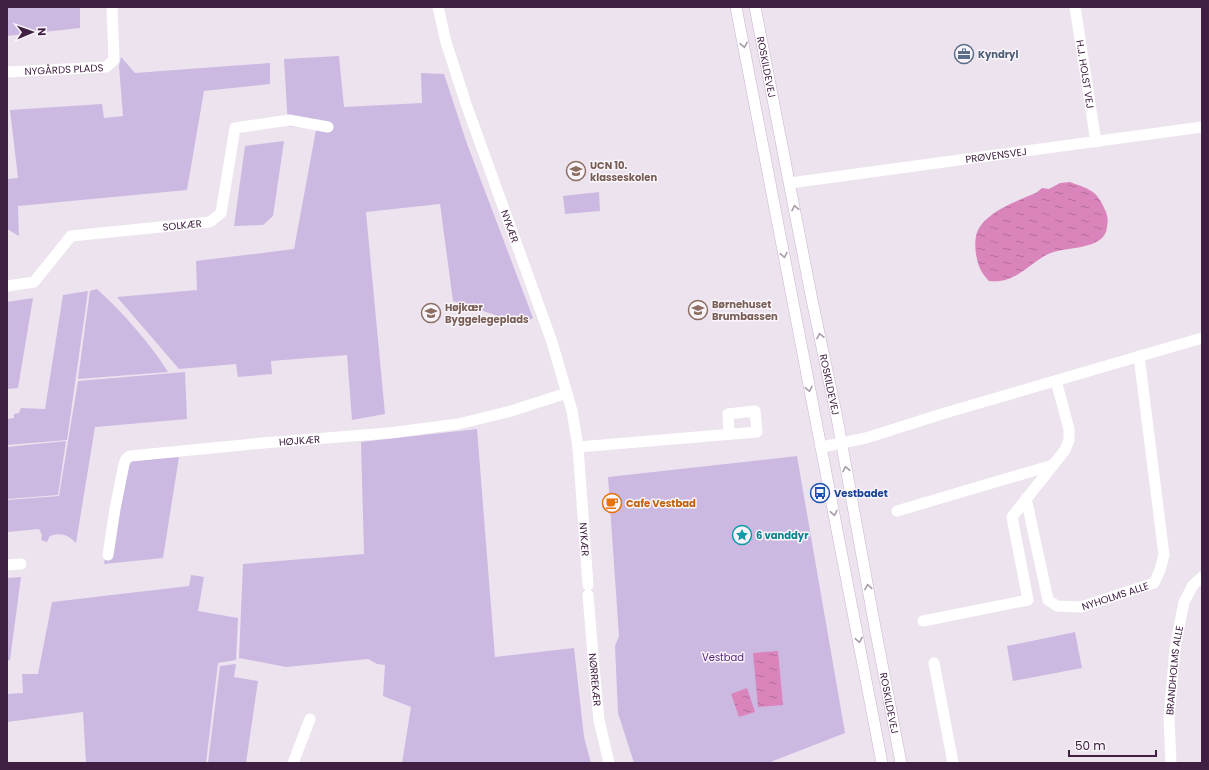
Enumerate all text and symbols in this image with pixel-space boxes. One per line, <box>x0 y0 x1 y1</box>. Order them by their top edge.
north arrow <box>12 12 52 52</box>
text: N <box>34 27 50 36</box>
street label: ROSKILDEVEJ <box>753 35 779 99</box>
street label: H.J. HOLST VEJ <box>1072 39 1098 110</box>
one-way arrow <box>739 42 747 48</box>
office icon: Kyndryl <box>953 43 975 65</box>
place label: Kyndryl <box>978 47 1018 62</box>
street label: NYGÅRDS PLADS <box>24 60 104 79</box>
street label: PRØVENSVEJ <box>965 144 1028 167</box>
place label: UCN 10. klasseskolen <box>590 158 657 185</box>
school or university icon: UCN 10. klasseskolen <box>565 160 587 182</box>
one-way arrow <box>791 205 799 212</box>
street label: NYKÆR <box>497 208 523 245</box>
street label: SOLKÆR <box>162 216 202 235</box>
one-way arrow <box>779 252 788 259</box>
place label: Børnehuset Brumbassen <box>712 297 778 324</box>
school or university icon: Børnehuset Brumbassen <box>687 299 709 321</box>
place label: Højkær Byggelegeplads <box>445 300 529 327</box>
school or university icon: Højkær Byggelegeplads <box>420 302 442 324</box>
one-way arrow <box>816 333 824 339</box>
street label: ROSKILDEVEJ <box>816 353 843 417</box>
one-way arrow <box>804 386 813 392</box>
street label: HØJKÆR <box>278 431 321 450</box>
one-way arrow <box>843 466 851 472</box>
bus stop icon: Vestbadet <box>809 482 831 504</box>
place label: Vestbadet <box>834 486 888 501</box>
cafe icon: Cafe Vestbad <box>601 492 623 514</box>
place label: Cafe Vestbad <box>626 496 696 511</box>
one-way arrow <box>829 510 837 516</box>
street label: NYKÆR <box>575 522 593 557</box>
place icon: 6 vanddyr <box>731 524 753 546</box>
place label: 6 vanddyr <box>756 528 809 543</box>
street label: NYHOLMS ALLE <box>1080 578 1151 614</box>
one-way arrow <box>864 584 873 590</box>
street label: BRANDHOLMS ALLE <box>1162 624 1187 716</box>
one-way arrow <box>854 637 862 643</box>
park label: Vestbad <box>702 650 744 665</box>
street label: NØRREKÆR <box>585 652 605 707</box>
street label: ROSKILDEVEJ <box>876 671 902 735</box>
scale bar <box>1069 732 1156 758</box>
text: 50 m <box>1075 737 1106 754</box>

